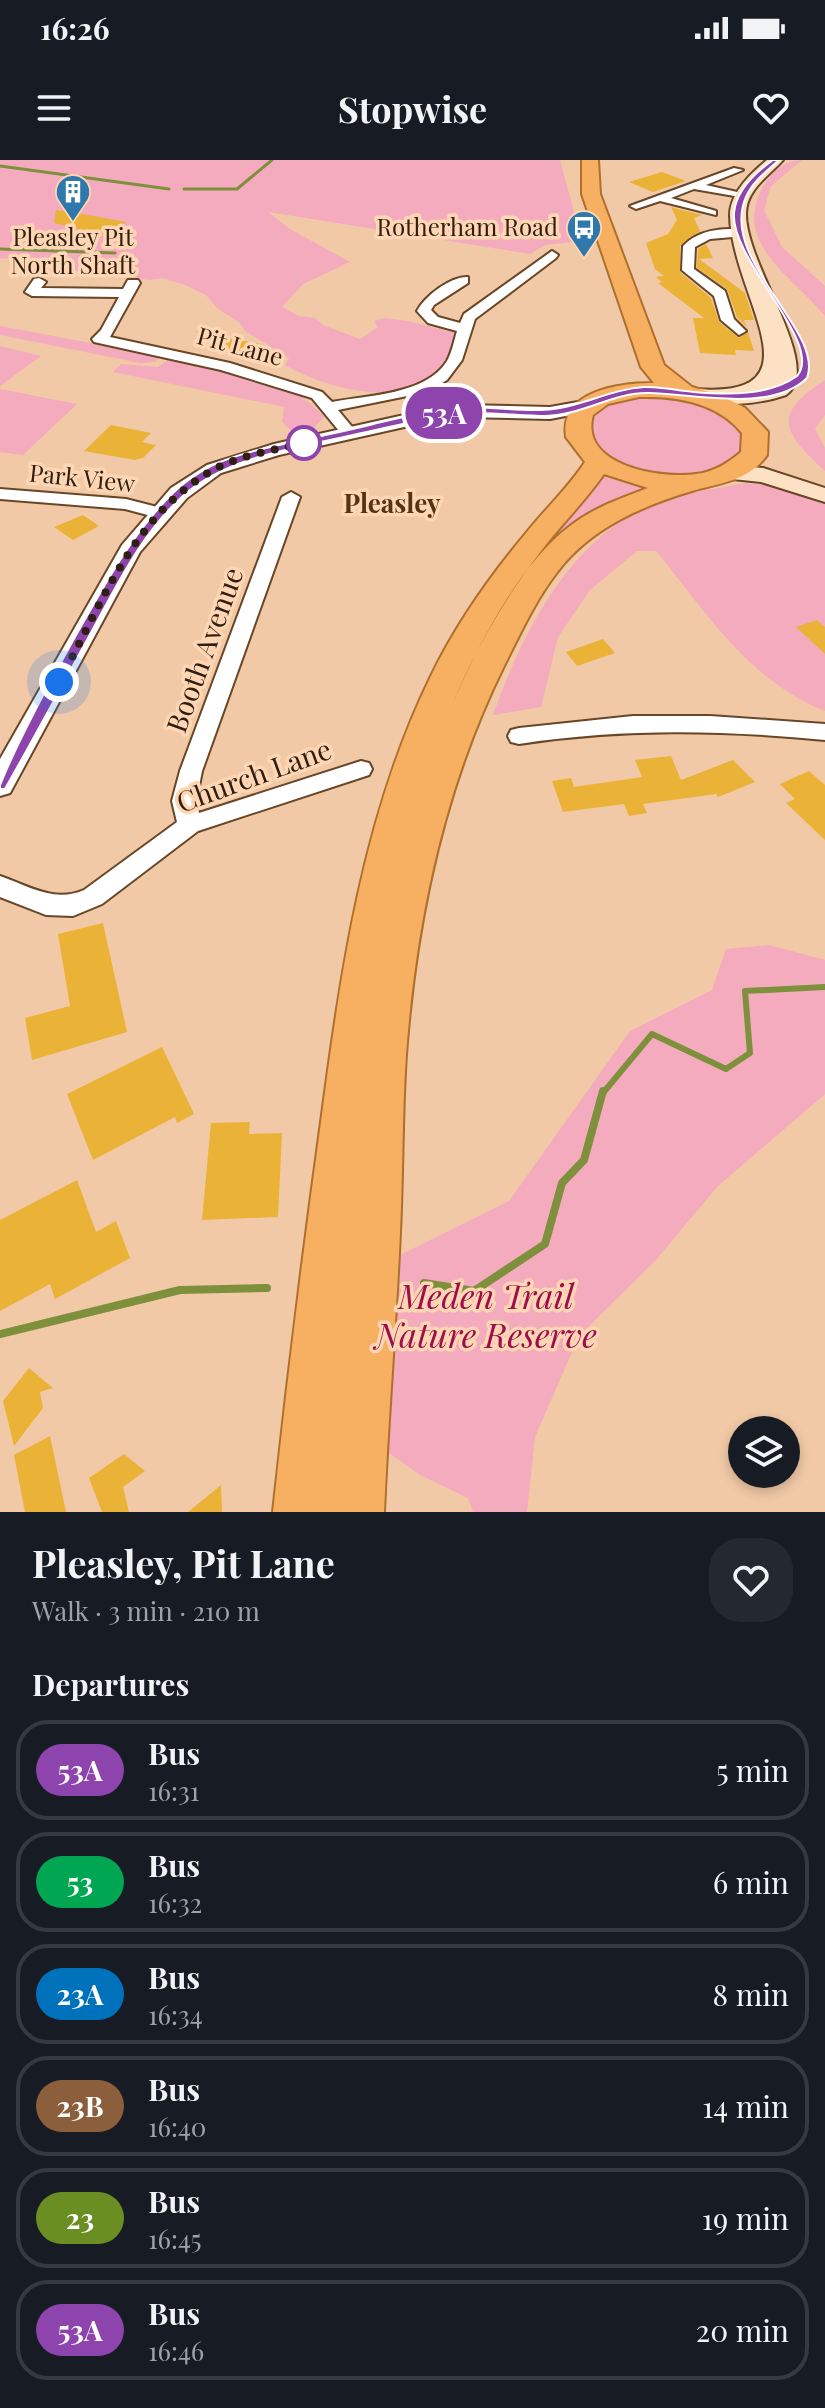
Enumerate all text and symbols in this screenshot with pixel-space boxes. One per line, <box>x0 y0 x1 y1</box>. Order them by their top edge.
text: 16:26 <box>40 8 110 48</box>
text: Stopwise <box>338 84 487 132</box>
icon: menu <box>32 86 76 130</box>
icon: heart <box>749 86 793 130</box>
building icon: Pleasley Pit North Shaft <box>54 173 92 223</box>
bus stop icon: Rotherham Road <box>565 209 603 259</box>
place label: Rotherham Road <box>376 210 558 242</box>
place label: Pleasley Pit North Shaft <box>11 220 136 280</box>
street label: Pit Lane <box>194 318 287 372</box>
line badge: 53A <box>398 387 490 439</box>
text: 53A <box>421 394 467 431</box>
unlabelled marker <box>287 426 321 460</box>
street label: Park View <box>28 456 137 499</box>
district label: Pleasley <box>344 485 441 520</box>
street label: Booth Avenue <box>157 562 251 737</box>
your location <box>39 662 79 702</box>
street label: Church Lane <box>171 729 336 820</box>
park label: Meden Trail Nature Reserve <box>372 1272 597 1357</box>
map controls <box>728 1416 800 1488</box>
button: layers <box>728 1416 800 1488</box>
text: Pleasley, Pit Lane <box>32 1537 335 1588</box>
button: heart <box>709 1538 793 1622</box>
text: Walk · 3 min · 210 m <box>32 1593 260 1628</box>
text: Departures <box>32 1664 189 1704</box>
text: Bus <box>148 1733 200 1773</box>
text: 5 min <box>716 1750 789 1790</box>
text: 53A <box>57 1751 103 1788</box>
text: 16:31 <box>148 1773 199 1808</box>
text: Bus <box>148 1845 200 1885</box>
text: 6 min <box>713 1862 789 1902</box>
text: 53 <box>67 1863 93 1900</box>
text: 16:32 <box>148 1885 202 1920</box>
text: Bus <box>148 1957 200 1997</box>
text: 8 min <box>713 1974 789 2014</box>
text: 23A <box>57 1975 103 2012</box>
text: 16:34 <box>148 1997 203 2032</box>
text: Bus <box>148 2069 200 2109</box>
text: 14 min <box>702 2086 789 2126</box>
text: 23B <box>56 2087 104 2124</box>
text: 16:40 <box>148 2109 206 2144</box>
text: Bus <box>148 2181 200 2221</box>
text: 19 min <box>702 2198 789 2238</box>
text: 23 <box>66 2199 94 2236</box>
text: 16:45 <box>148 2221 202 2256</box>
text: Bus <box>148 2293 200 2333</box>
text: 20 min <box>696 2310 789 2350</box>
text: 53A <box>57 2311 103 2348</box>
text: 16:46 <box>148 2333 204 2368</box>

